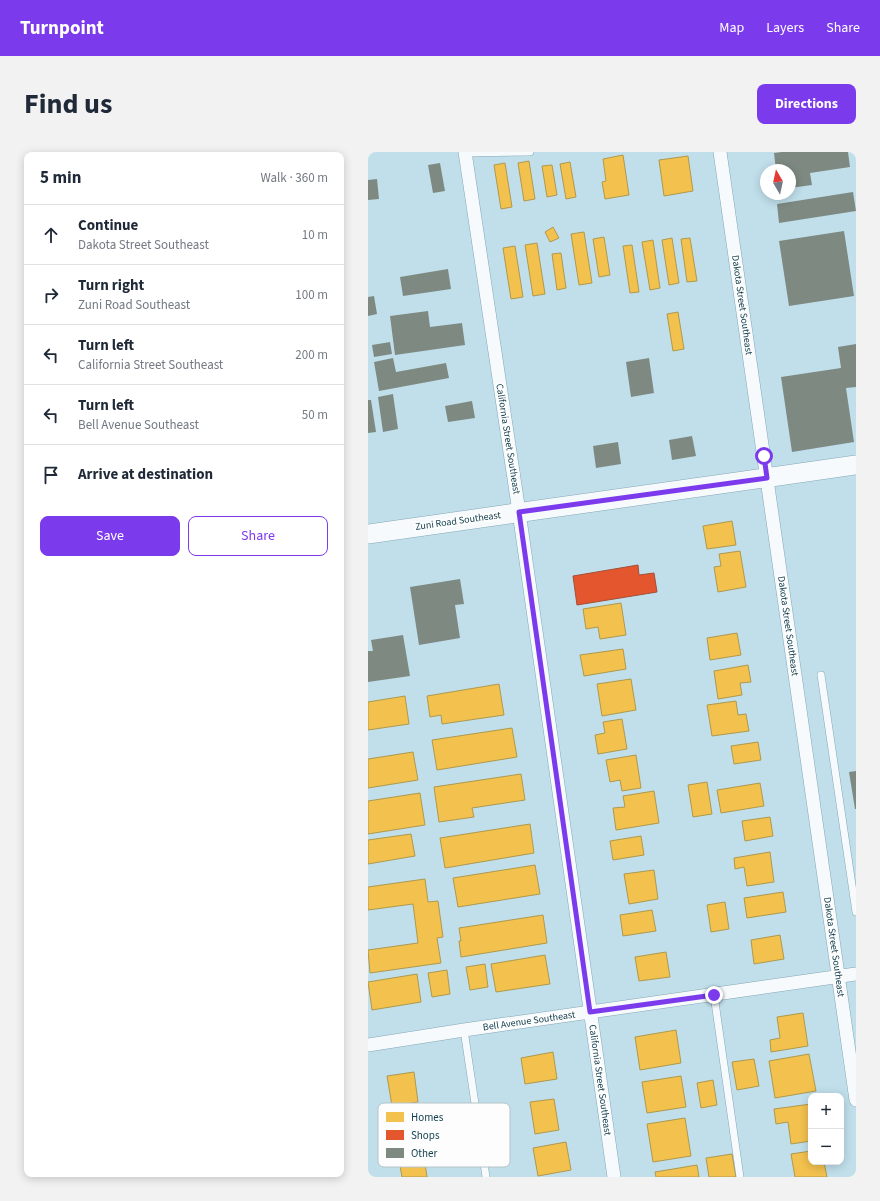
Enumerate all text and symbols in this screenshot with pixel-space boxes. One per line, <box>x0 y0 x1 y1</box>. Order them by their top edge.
text: Turnpoint <box>20 15 104 42</box>
text: Map <box>719 18 744 38</box>
text: Layers <box>766 18 804 38</box>
text: Share <box>826 18 860 38</box>
text: Find us <box>24 84 112 124</box>
button: Directions <box>757 84 856 124</box>
north arrow <box>760 164 796 200</box>
text: 5 min <box>40 166 81 190</box>
text: Walk · 360 m <box>260 169 328 187</box>
text: Continue <box>78 215 138 236</box>
icon: ahead <box>40 224 62 246</box>
text: 10 m <box>302 226 328 244</box>
text: Dakota Street Southeast <box>78 236 209 254</box>
street label: Dakota Street Southeast <box>728 254 756 356</box>
text: Turn right <box>78 275 144 296</box>
icon: right <box>40 284 62 306</box>
text: 100 m <box>295 286 328 304</box>
text: Zuni Road Southeast <box>78 296 190 314</box>
text: Turn left <box>78 335 134 356</box>
icon: left <box>40 344 62 366</box>
text: 200 m <box>295 346 328 364</box>
text: California Street Southeast <box>78 356 223 374</box>
street label: California Street Southeast <box>492 383 524 496</box>
text: Turn left <box>78 395 134 416</box>
icon: left <box>40 404 62 426</box>
text: 50 m <box>302 406 328 424</box>
text: Bell Avenue Southeast <box>78 416 199 434</box>
route start <box>755 447 773 465</box>
icon: arrive <box>40 464 62 486</box>
text: Arrive at destination <box>78 464 213 485</box>
street label: Zuni Road Southeast <box>414 508 502 534</box>
button: Save <box>40 516 180 556</box>
button: Share <box>188 516 328 556</box>
street label: Dakota Street Southeast <box>774 575 802 677</box>
street label: Dakota Street Southeast <box>820 896 848 998</box>
route end <box>705 986 723 1004</box>
street label: Bell Avenue Southeast <box>482 1008 577 1034</box>
street label: California Street Southeast <box>585 1024 615 1137</box>
map controls <box>808 1093 844 1165</box>
button: + <box>808 1093 844 1129</box>
legend <box>378 1103 510 1167</box>
text: Homes <box>411 1110 444 1125</box>
text: Shops <box>411 1128 440 1143</box>
button: − <box>808 1129 844 1165</box>
text: Other <box>411 1146 437 1161</box>

